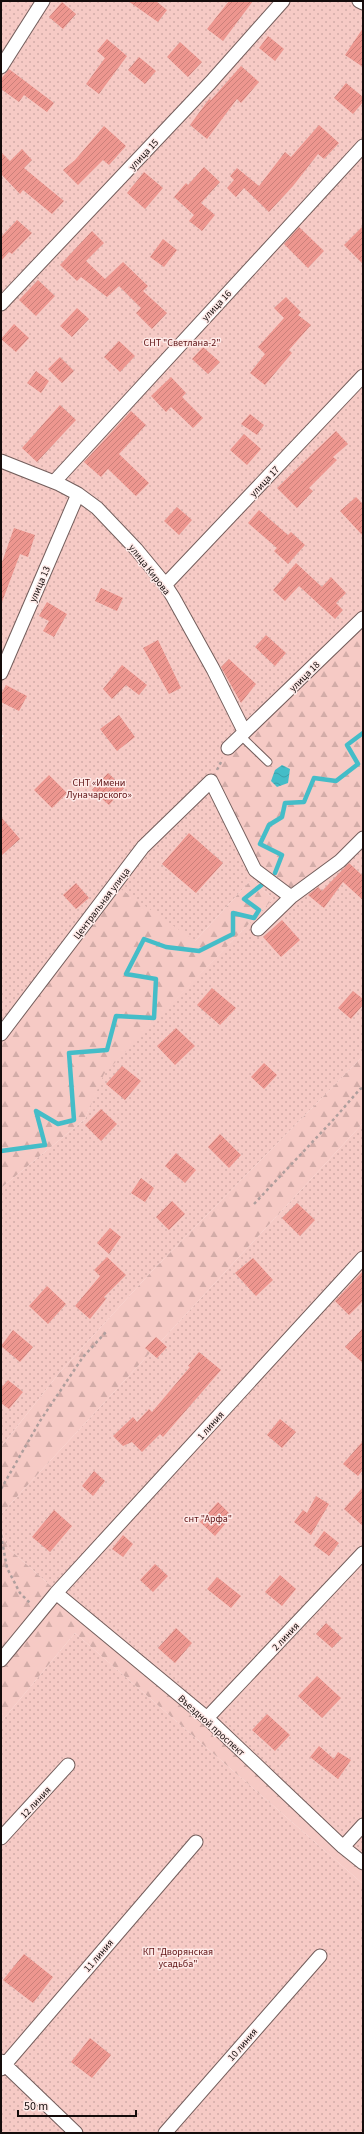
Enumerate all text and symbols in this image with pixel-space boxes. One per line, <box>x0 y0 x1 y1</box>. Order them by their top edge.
street label: улица 15 <box>126 136 162 173</box>
street label: улица 16 <box>199 287 235 324</box>
park label: СНТ "Светлана-2" <box>143 336 221 350</box>
street label: улица 17 <box>247 463 283 500</box>
street label: улица Кирова <box>125 541 173 598</box>
street label: улица 13 <box>26 564 54 605</box>
street label: улица 18 <box>286 658 323 695</box>
park label: СНТ «Имени Луначарского» <box>66 776 132 802</box>
street label: Центральная улица <box>70 865 133 942</box>
street label: 1 линия <box>194 1408 227 1443</box>
park label: снт "Арфа" <box>184 1512 232 1526</box>
street label: 2 линия <box>269 1619 303 1654</box>
street label: Въездной проспект <box>175 1692 248 1760</box>
street label: 12 линия <box>17 1784 54 1822</box>
street label: 11 линия <box>81 1936 117 1975</box>
park label: КП "Дворянская усадьба" <box>143 1945 213 1971</box>
street label: 10 линия <box>225 2025 261 2064</box>
scale bar <box>18 2092 136 2118</box>
text: 50 m <box>24 2098 48 2115</box>

